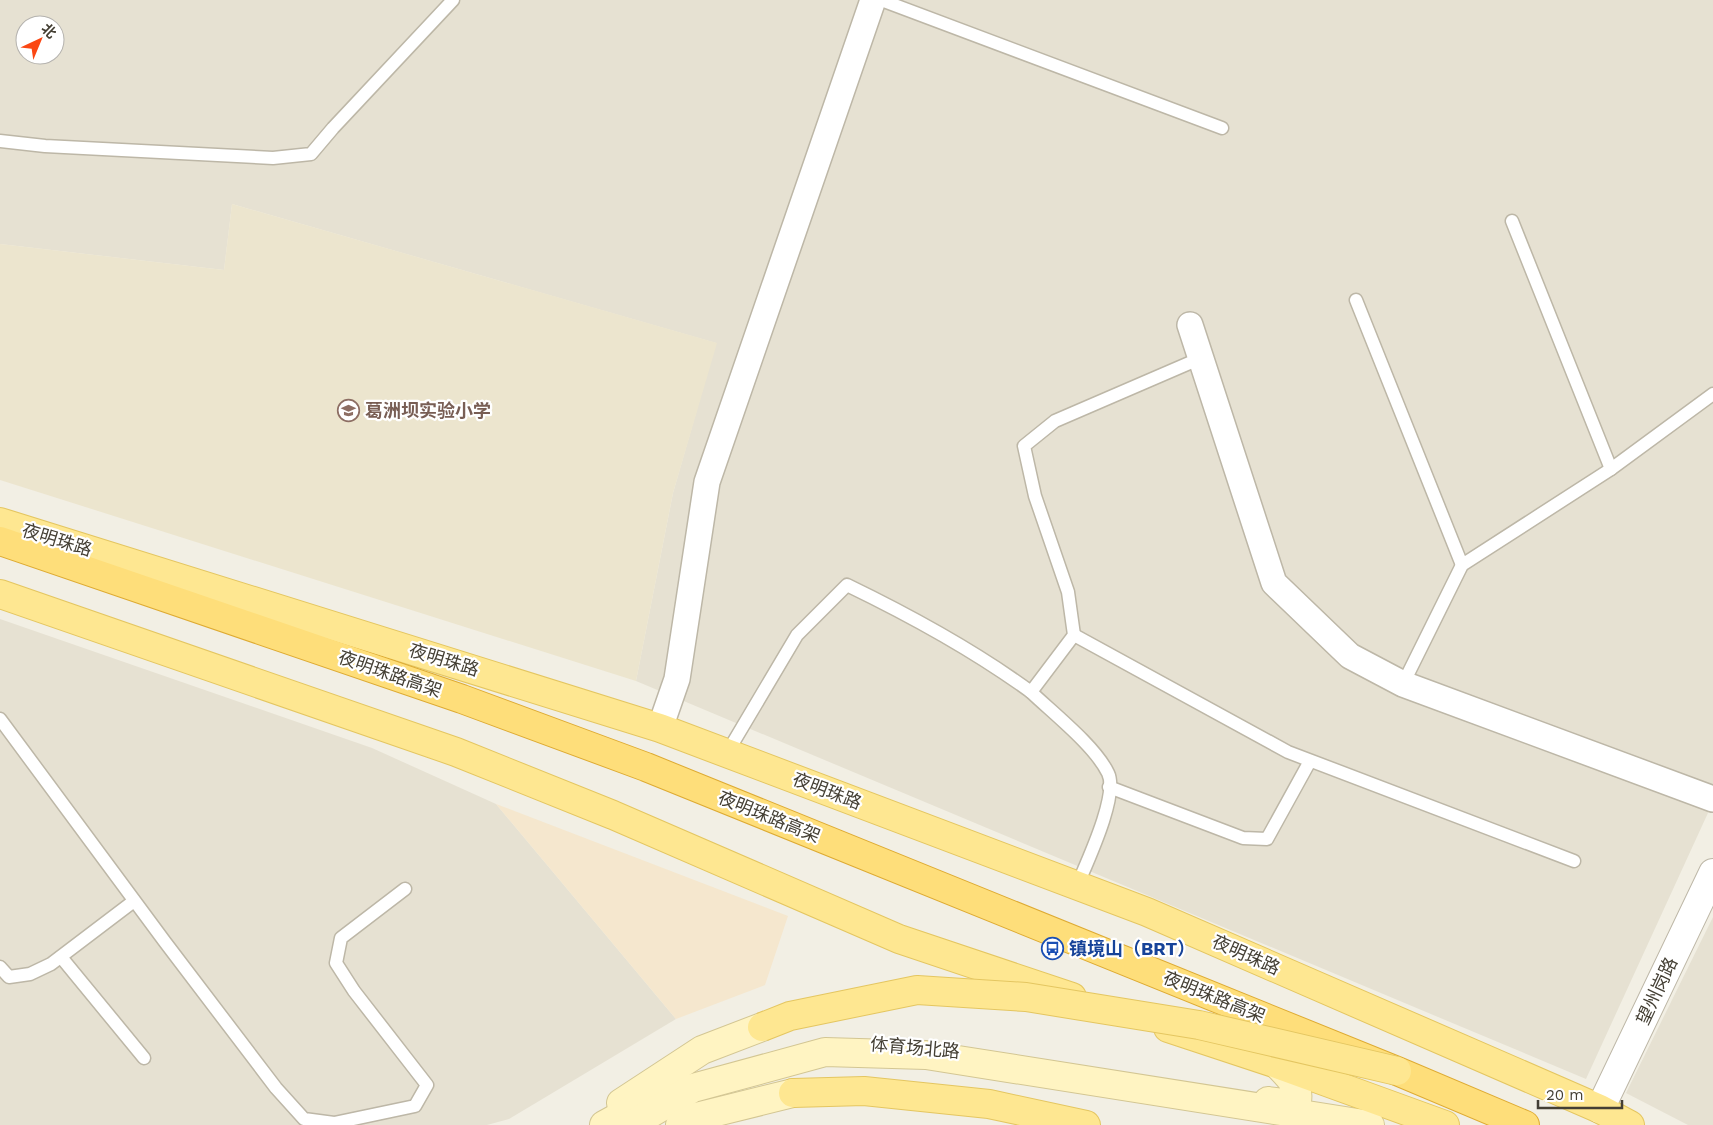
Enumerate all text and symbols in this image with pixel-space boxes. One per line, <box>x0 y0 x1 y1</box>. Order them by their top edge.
north arrow <box>15 15 65 65</box>
text: 北 <box>38 20 60 41</box>
school or university icon: 葛洲坝实验小学 <box>337 399 361 423</box>
place label: 葛洲坝实验小学 <box>365 400 491 421</box>
street label: 夜明珠路 <box>20 519 95 560</box>
street label: 夜明珠路 <box>407 639 482 680</box>
street label: 夜明珠路高架 <box>336 646 445 701</box>
street label: 夜明珠路 <box>790 768 865 813</box>
street label: 夜明珠路高架 <box>715 787 823 847</box>
street label: 夜明珠路 <box>1209 930 1283 979</box>
bus stop icon: 镇境山（BRT） <box>1041 937 1065 961</box>
place label: 镇境山（BRT） <box>1069 938 1195 959</box>
street label: 望州岗路 <box>1632 954 1681 1028</box>
street label: 夜明珠路高架 <box>1160 967 1268 1027</box>
street label: 体育场北路 <box>869 1033 961 1062</box>
scale bar <box>1538 1078 1622 1110</box>
text: 20 m <box>1546 1086 1584 1104</box>

